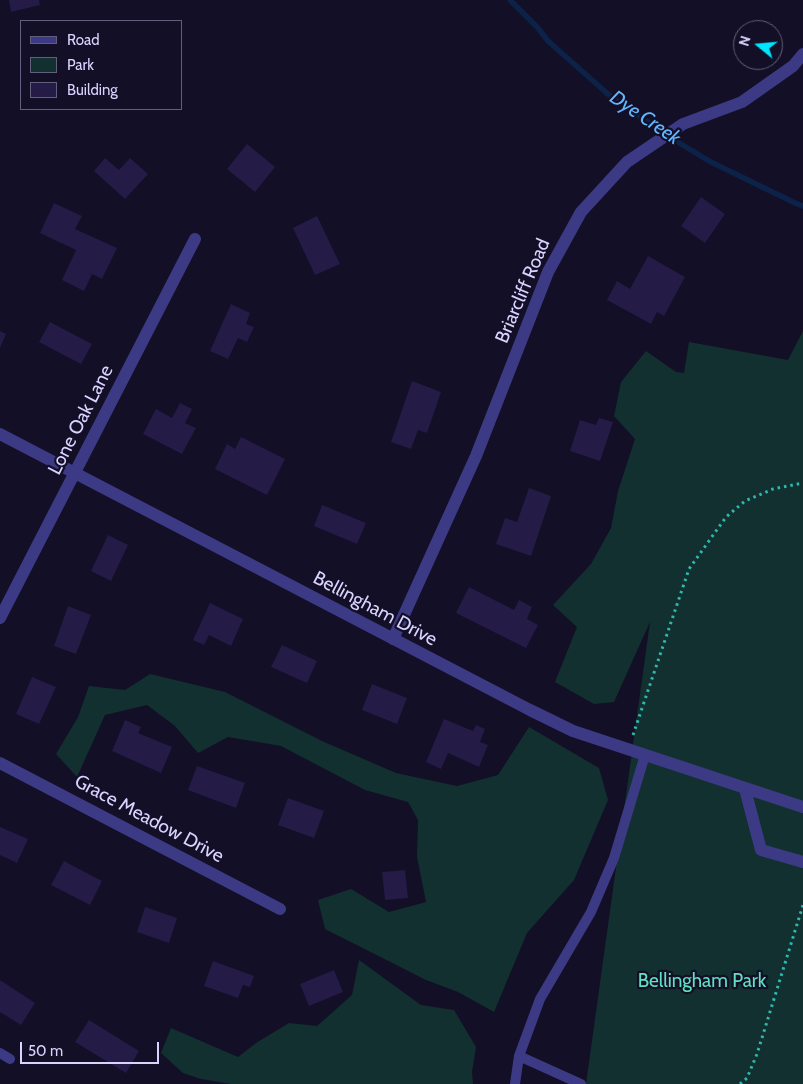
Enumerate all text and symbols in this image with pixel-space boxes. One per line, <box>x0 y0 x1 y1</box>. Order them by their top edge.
legend <box>20 20 182 110</box>
north arrow <box>733 20 783 70</box>
text: Road <box>67 31 100 49</box>
text: N <box>735 34 755 48</box>
text: Park <box>67 56 94 74</box>
text: Building <box>67 81 118 99</box>
water label: Dye Creek <box>605 86 685 150</box>
street label: Briarcliff Road <box>491 235 555 347</box>
street label: Lone Oak Lane <box>44 361 118 479</box>
street label: Bellingham Drive <box>309 567 441 651</box>
street label: Grace Meadow Drive <box>70 770 228 868</box>
park label: Bellingham Park <box>638 970 766 992</box>
scale bar <box>22 1032 161 1064</box>
text: 50 m <box>28 1042 63 1060</box>

